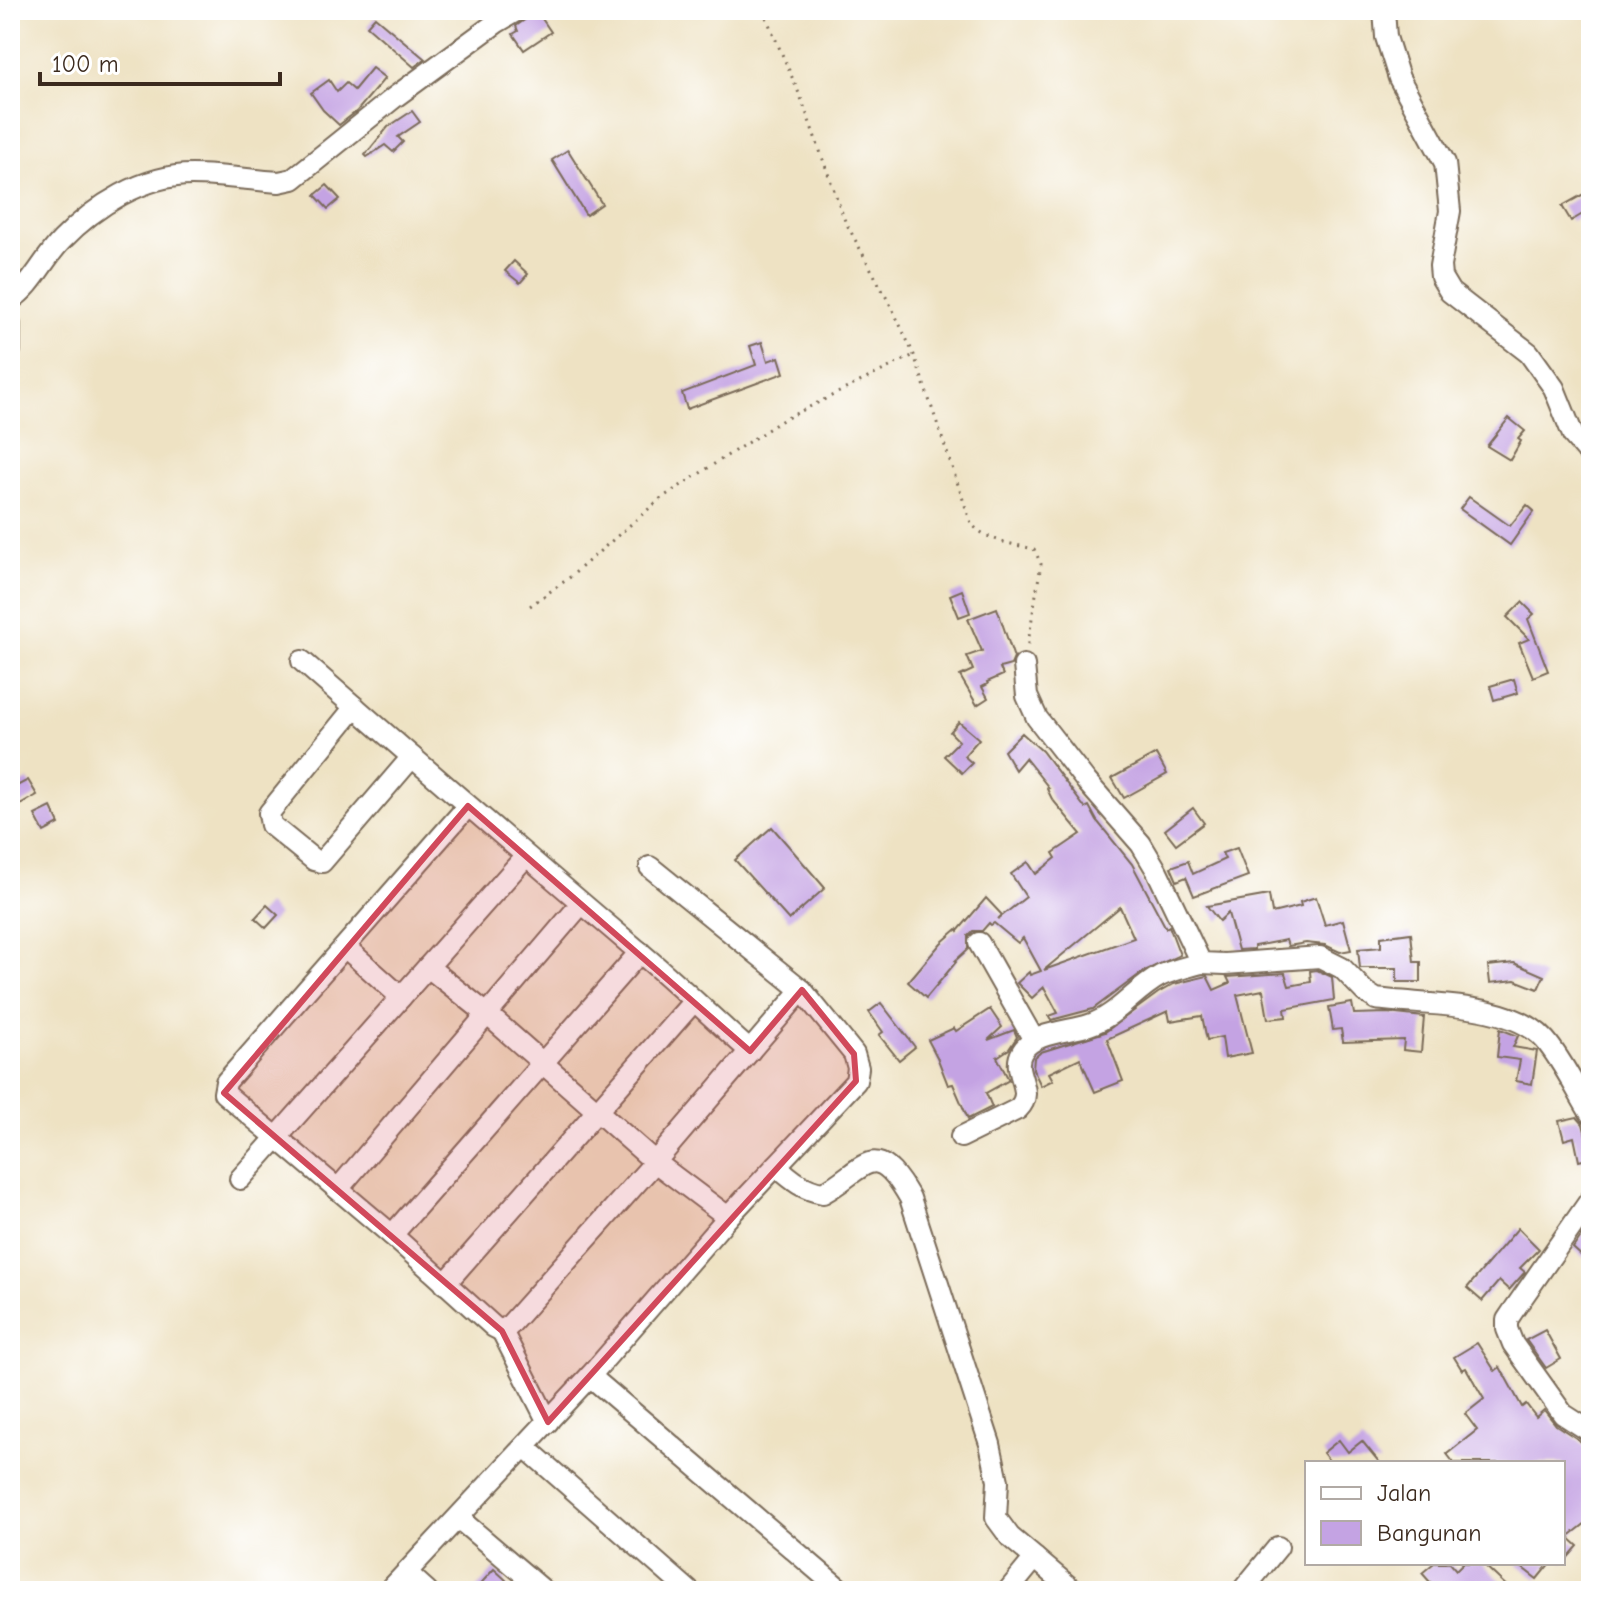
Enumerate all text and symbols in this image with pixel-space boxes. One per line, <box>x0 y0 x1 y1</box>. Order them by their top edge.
scale bar <box>40 36 280 86</box>
text: 100 m <box>52 50 119 78</box>
legend <box>1305 1461 1565 1565</box>
text: Jalan <box>1377 1479 1431 1507</box>
text: Bangunan <box>1377 1519 1481 1547</box>

